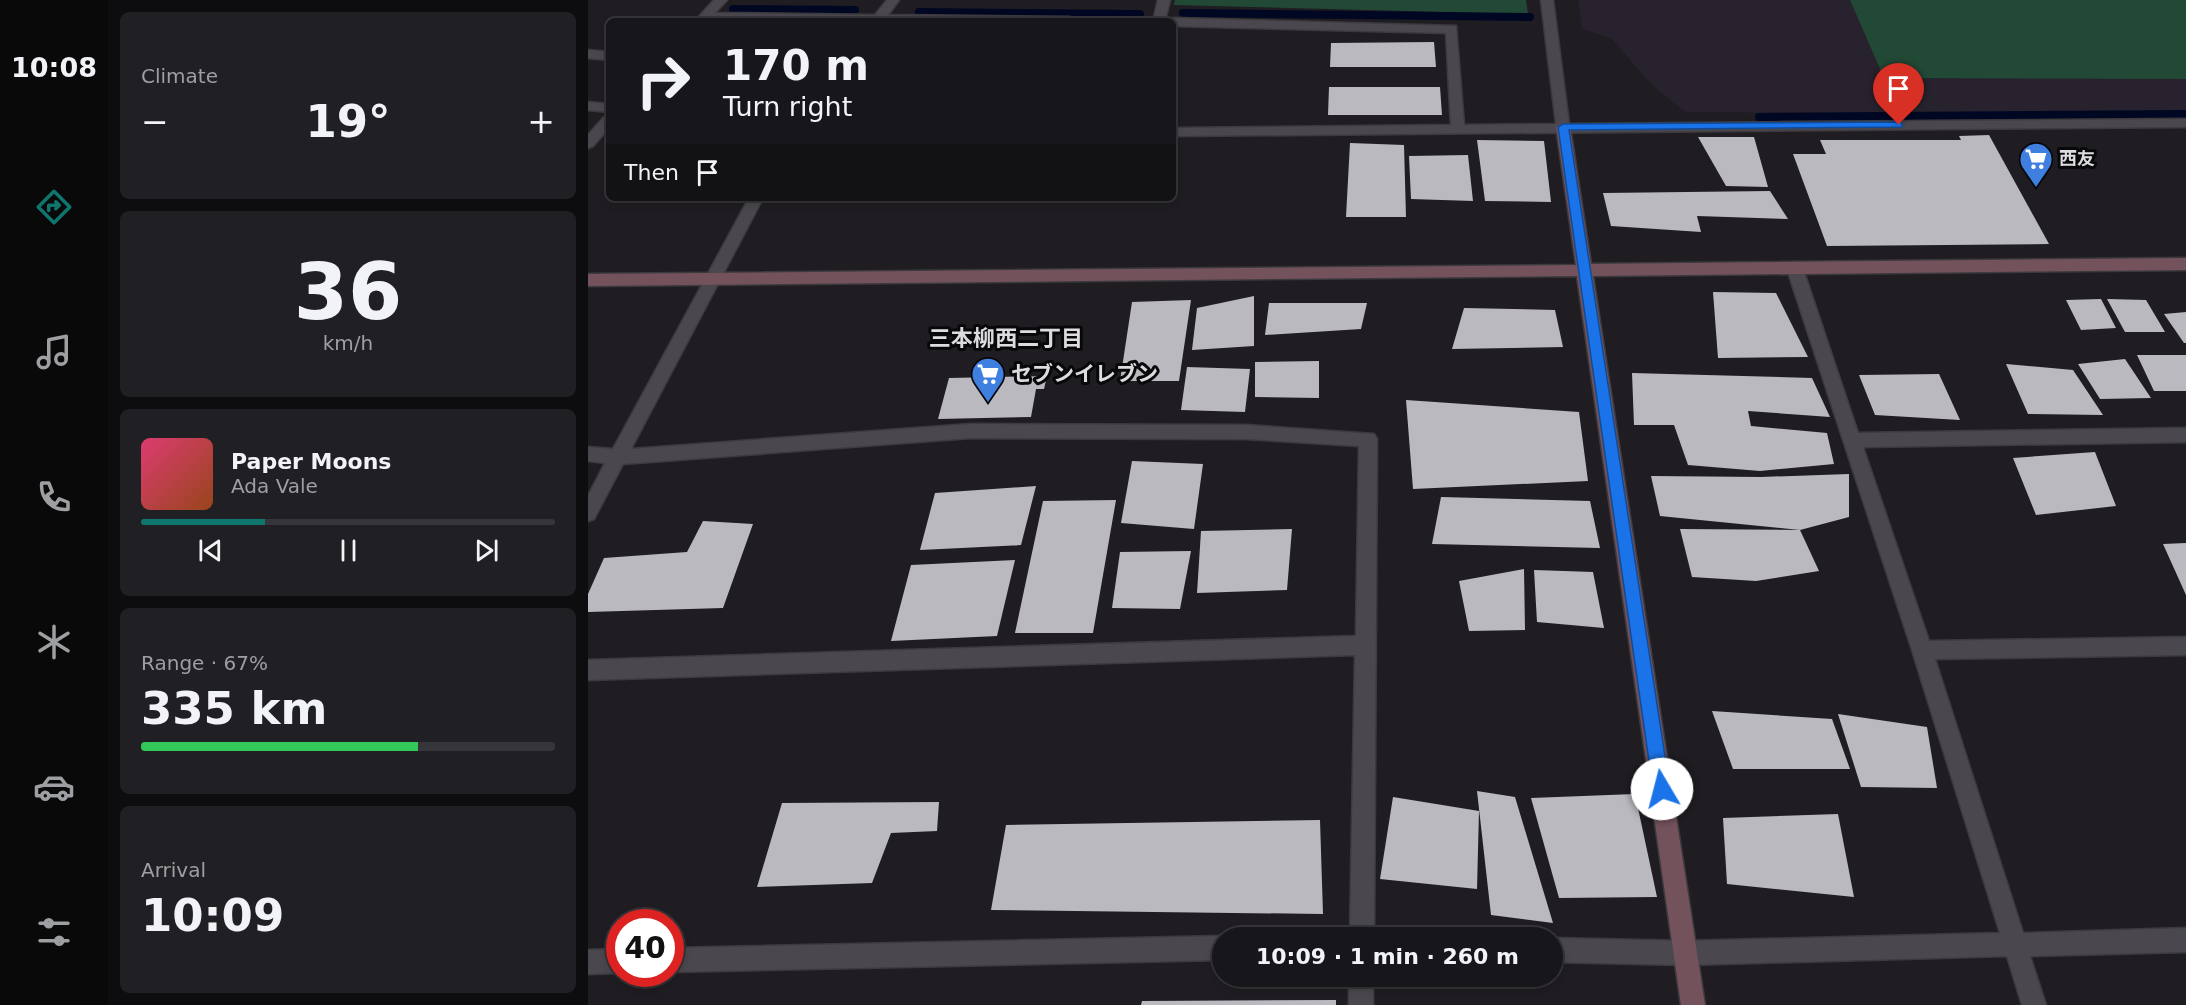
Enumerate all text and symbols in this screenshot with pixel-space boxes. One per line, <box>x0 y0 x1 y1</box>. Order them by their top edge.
text: 170 m <box>723 41 869 90</box>
icon: right <box>624 42 702 120</box>
text: 10:08 <box>11 52 97 83</box>
pin <box>1873 63 1924 125</box>
text: Climate <box>141 64 218 88</box>
icon: arrive <box>1882 72 1915 105</box>
text: Turn right <box>723 91 852 122</box>
text: 19° <box>305 95 391 148</box>
text: − <box>141 102 169 141</box>
text: + <box>527 102 555 141</box>
supermarket icon: 西友 <box>2018 141 2054 188</box>
place label: 西友 <box>2059 148 2095 169</box>
icon: arrive <box>691 156 724 189</box>
text: Then <box>624 160 679 185</box>
icon: directions <box>33 186 75 228</box>
text: 36 <box>294 247 402 337</box>
district label: 三本柳西二丁目 <box>929 326 1083 351</box>
icon: music <box>33 331 75 373</box>
text: km/h <box>323 331 373 355</box>
supermarket icon: セブンイレブン <box>970 356 1006 403</box>
place label: セブンイレブン <box>1011 362 1158 386</box>
text: Paper Moons <box>231 449 391 474</box>
text: Ada Vale <box>231 474 318 498</box>
icon: phone <box>33 476 75 518</box>
icon: previous <box>194 534 227 567</box>
icon: pause <box>332 534 365 567</box>
icon: next <box>470 534 503 567</box>
icon: climate <box>33 621 75 663</box>
text: Range · 67% <box>141 651 268 675</box>
text: 335 km <box>141 682 327 735</box>
position arrow <box>1630 757 1694 821</box>
icon: car <box>33 766 75 808</box>
text: Arrival <box>141 858 206 882</box>
text: 10:09 <box>141 889 284 942</box>
speed limit sign: 40 <box>606 909 684 987</box>
icon: filters <box>33 911 75 953</box>
text: 10:09 · 1 min · 260 m <box>1256 944 1519 969</box>

